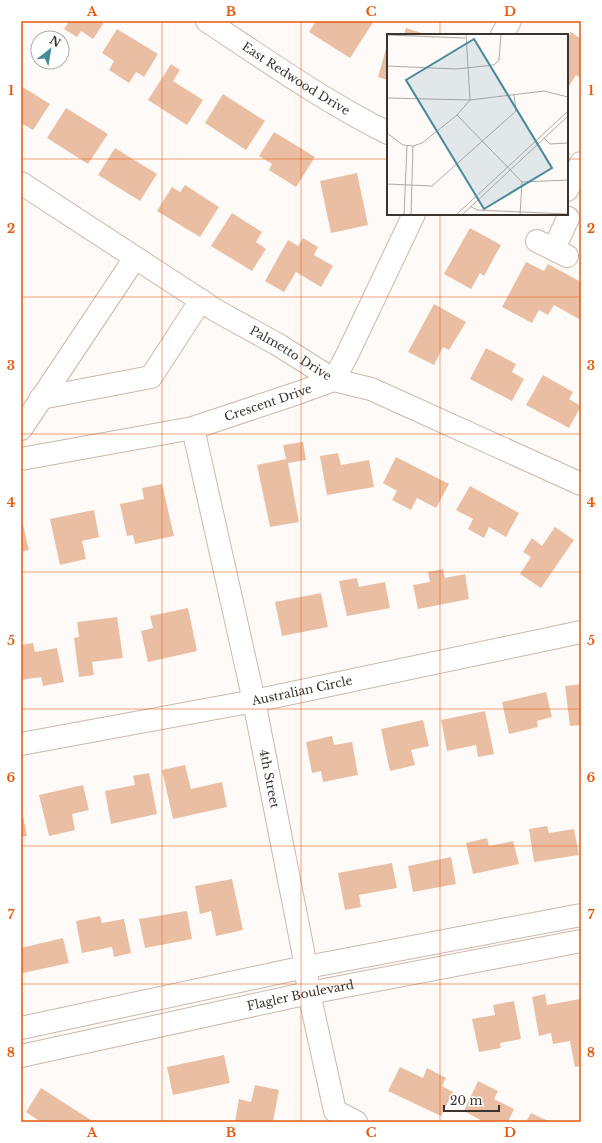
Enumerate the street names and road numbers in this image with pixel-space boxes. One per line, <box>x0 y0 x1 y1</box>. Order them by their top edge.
street label: East Redwood Drive <box>239 39 353 118</box>
street label: Palmetto Drive <box>247 322 335 384</box>
street label: Crescent Drive <box>222 381 314 424</box>
street label: Australian Circle <box>249 672 354 709</box>
street label: 4th Street <box>257 748 283 810</box>
street label: Flagler Boulevard <box>246 977 355 1013</box>

